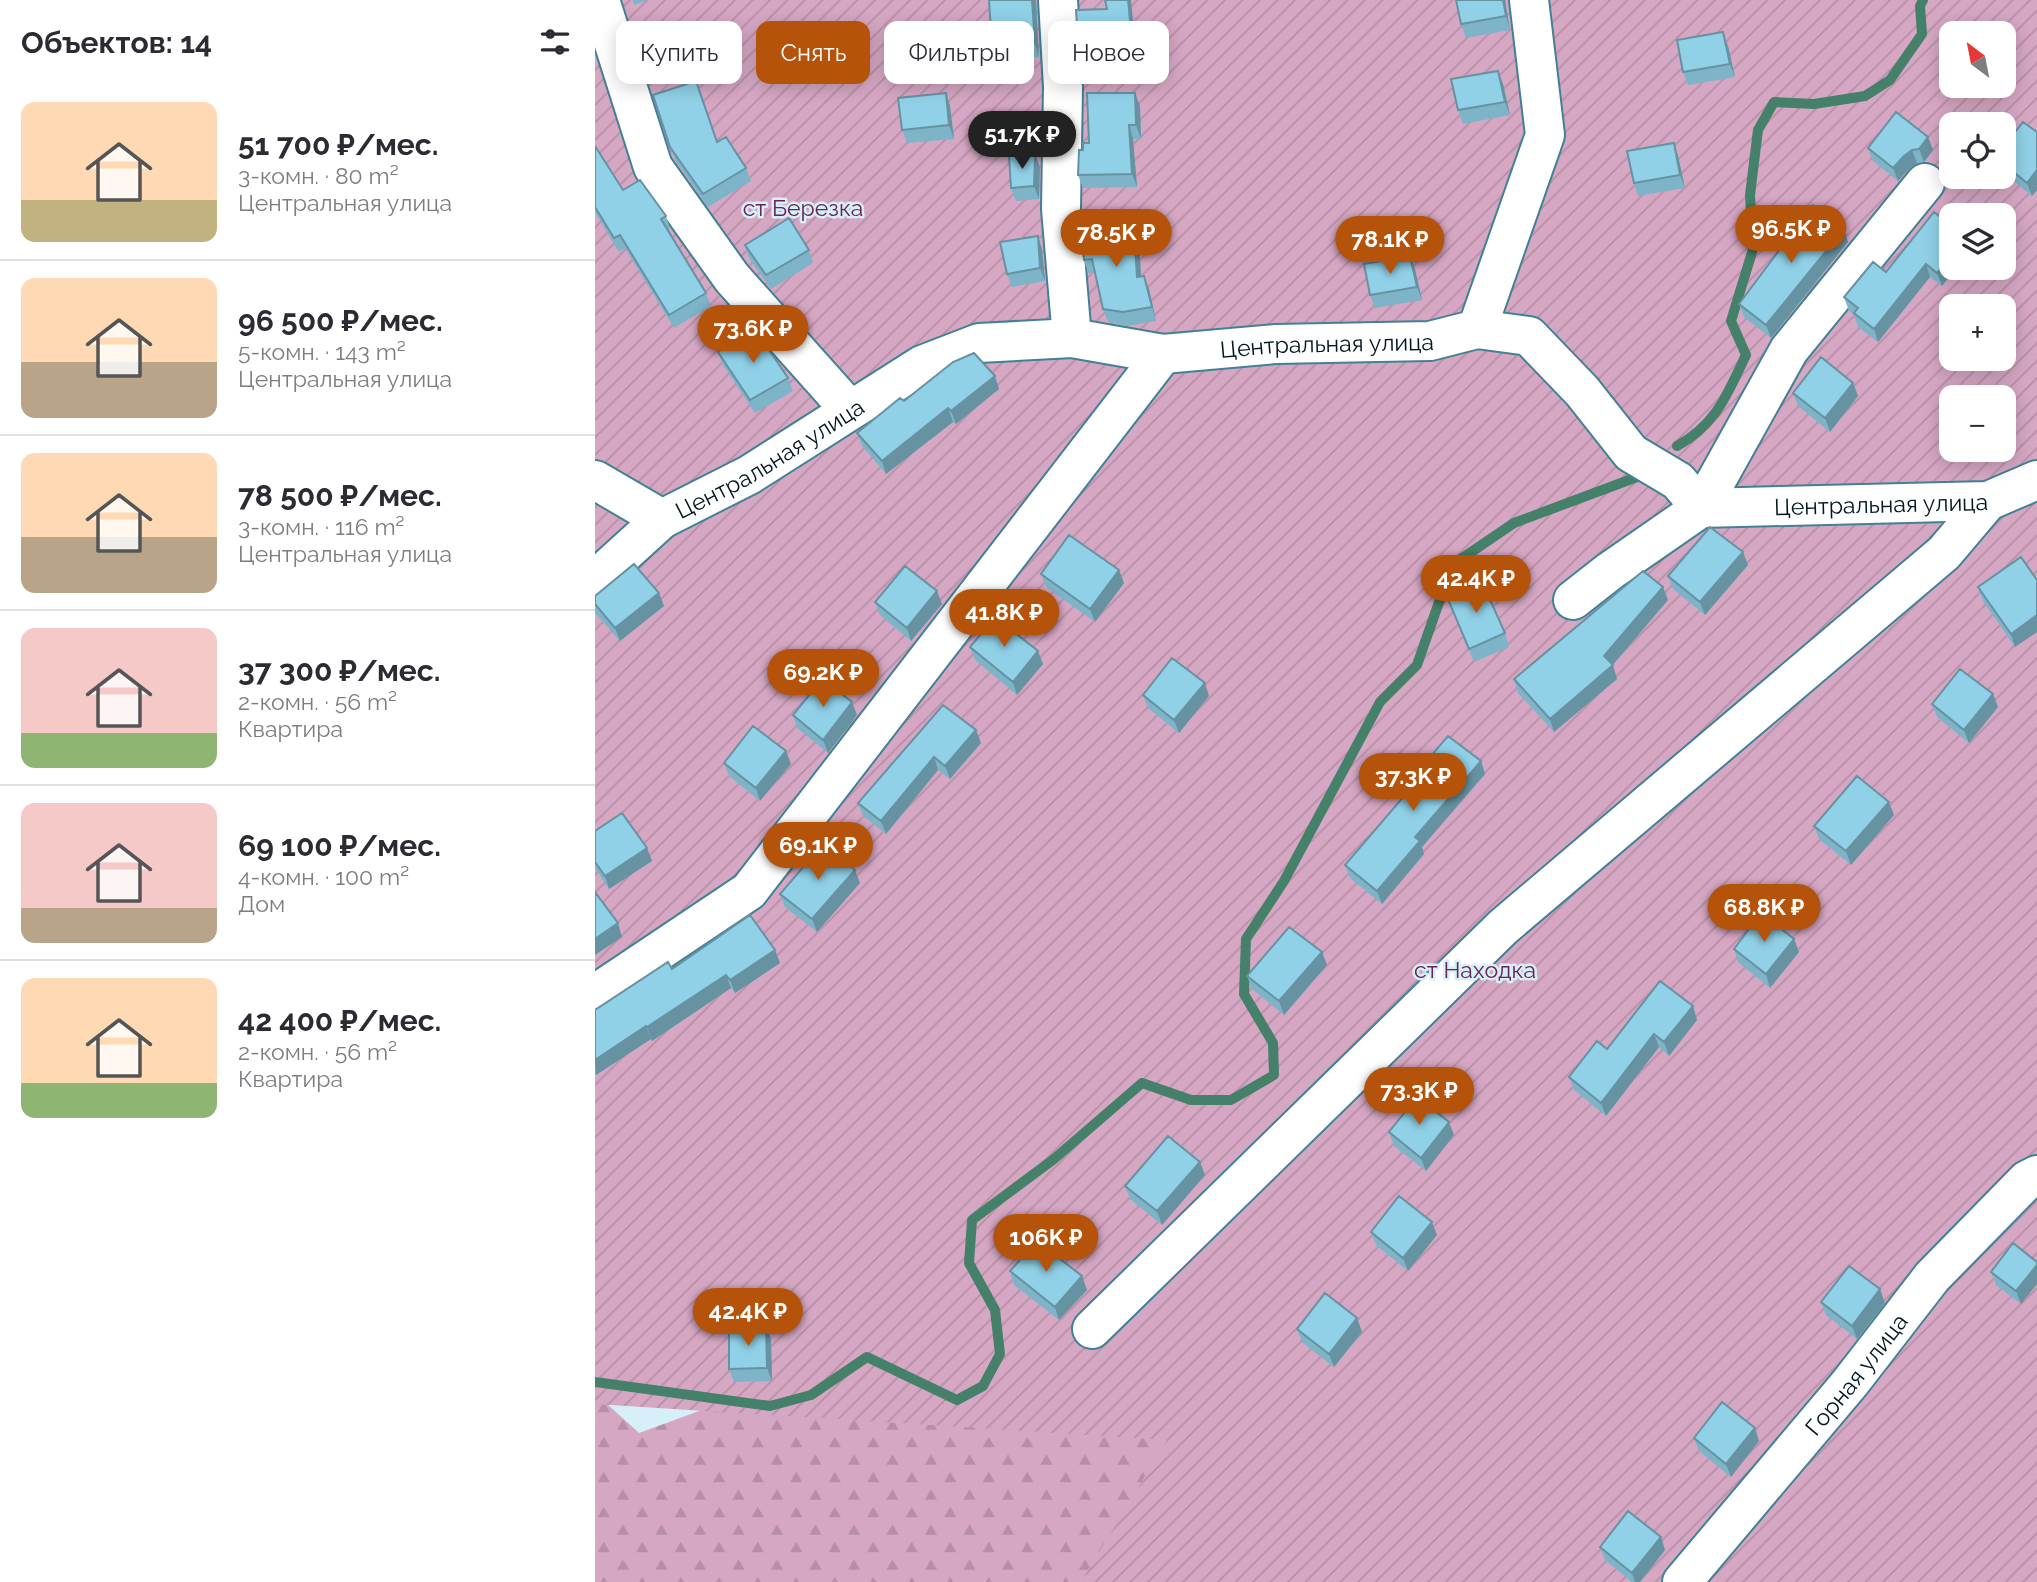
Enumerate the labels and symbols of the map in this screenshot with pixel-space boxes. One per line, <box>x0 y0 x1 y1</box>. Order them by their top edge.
north arrow <box>1939 21 2016 98</box>
pin: 51.7K ₽ <box>957 111 1087 171</box>
park label: ст Березка <box>743 194 863 221</box>
pin: 96.5K ₽ <box>1726 205 1856 265</box>
pin: 78.5K ₽ <box>1051 210 1181 269</box>
pin: 78.1K ₽ <box>1325 216 1455 276</box>
pin: 73.6K ₽ <box>688 306 818 365</box>
street label: Центральная улица <box>1219 327 1434 362</box>
street label: Центральная улица <box>671 392 869 524</box>
street label: Центральная улица <box>1774 488 1988 520</box>
pin: 42.4K ₽ <box>1411 556 1541 615</box>
pin: 41.8K ₽ <box>939 590 1069 649</box>
pin: 69.2K ₽ <box>758 650 888 709</box>
pin: 37.3K ₽ <box>1348 754 1478 813</box>
pin: 69.1K ₽ <box>753 822 883 882</box>
pin: 68.8K ₽ <box>1699 884 1829 944</box>
park label: ст Находка <box>1414 956 1536 983</box>
pin: 73.3K ₽ <box>1354 1068 1484 1127</box>
pin: 106K ₽ <box>989 1214 1103 1274</box>
pin: 42.4K ₽ <box>683 1288 813 1348</box>
street label: Горная улица <box>1799 1308 1912 1440</box>

